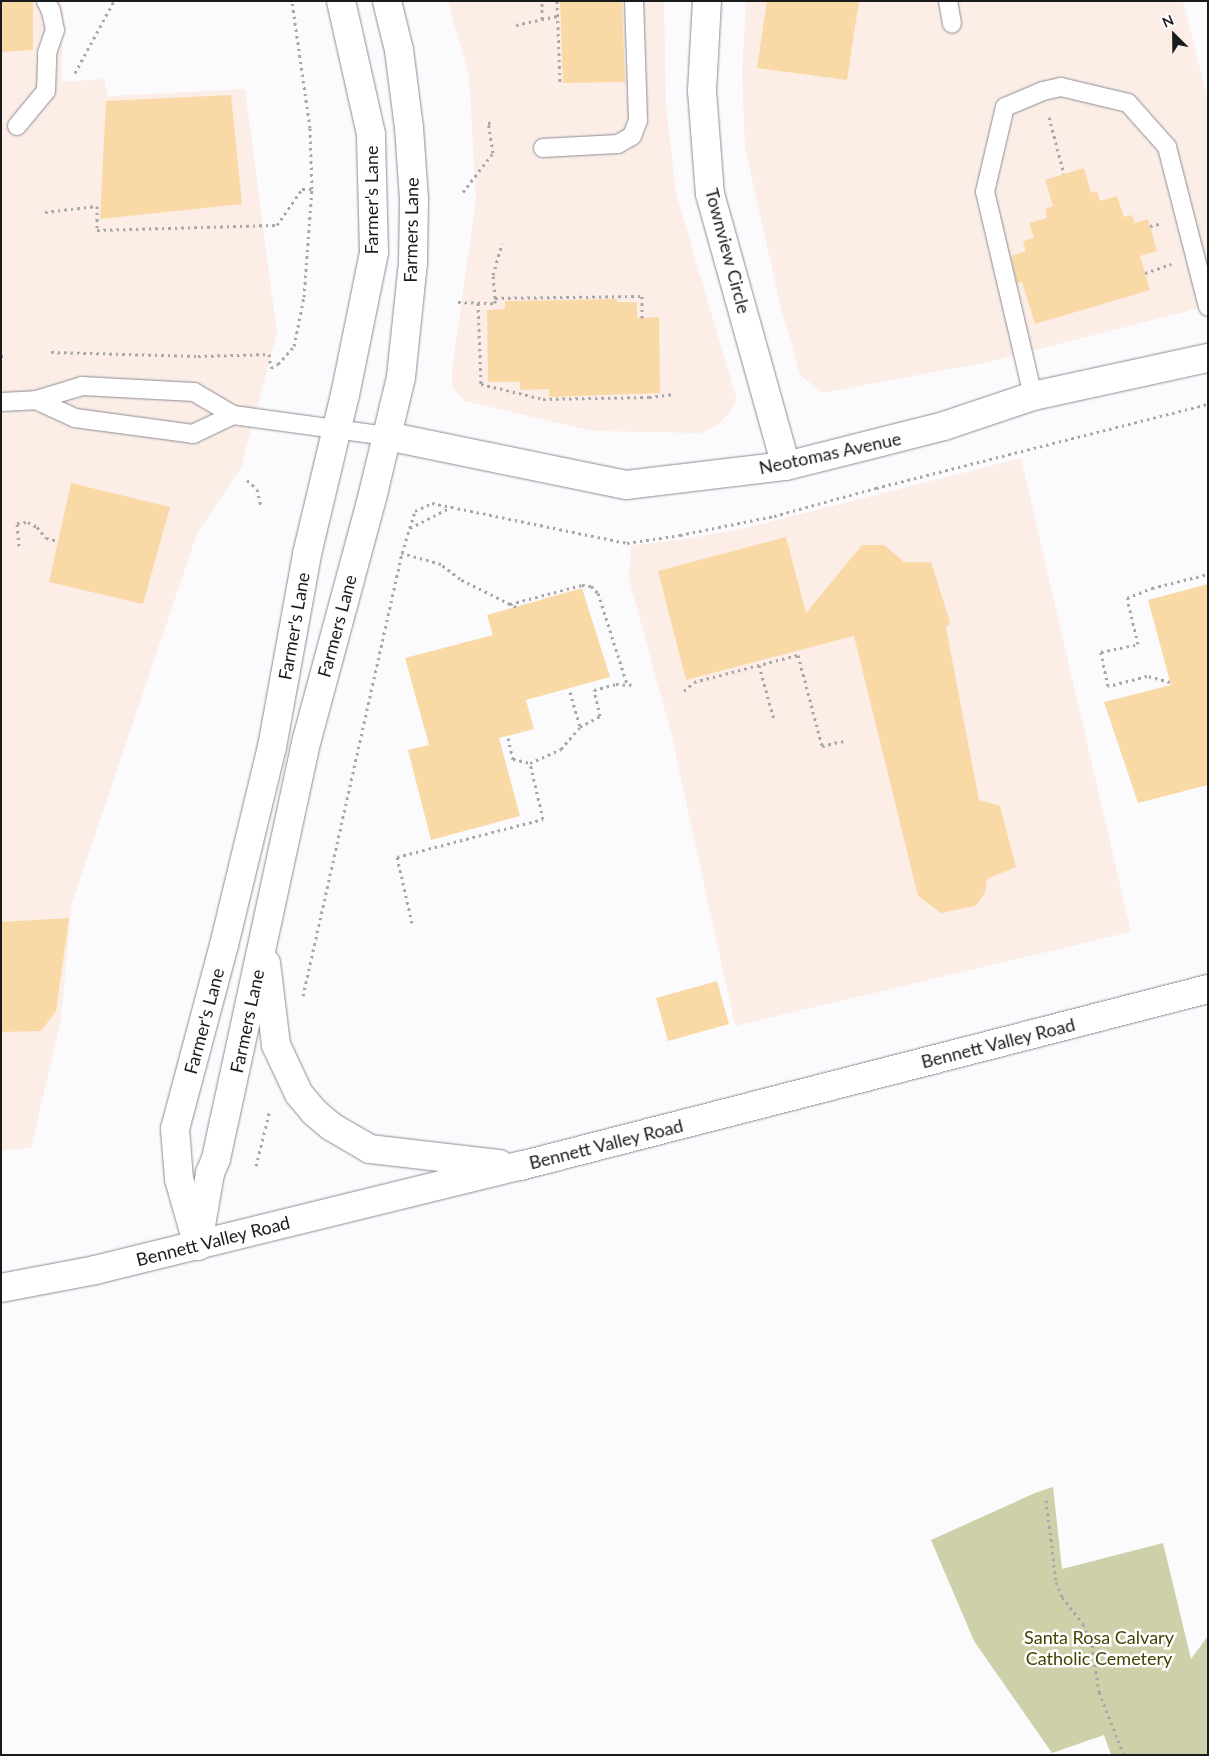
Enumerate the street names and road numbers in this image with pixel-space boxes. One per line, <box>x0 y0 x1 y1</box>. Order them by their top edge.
street label: Farmer's Lane <box>360 146 382 254</box>
street label: Farmers Lane <box>399 177 423 283</box>
street label: Townview Circle <box>701 186 755 316</box>
street label: Neotomas Avenue <box>757 427 903 479</box>
street label: Farmer's Lane <box>274 570 314 682</box>
street label: Farmers Lane <box>313 572 361 680</box>
street label: Farmer's Lane <box>179 966 229 1076</box>
street label: Farmers Lane <box>225 967 269 1075</box>
street label: Bennett Valley Road <box>918 1013 1078 1073</box>
street label: Bennett Valley Road <box>526 1114 686 1174</box>
street label: Bennett Valley Road <box>133 1211 293 1271</box>

